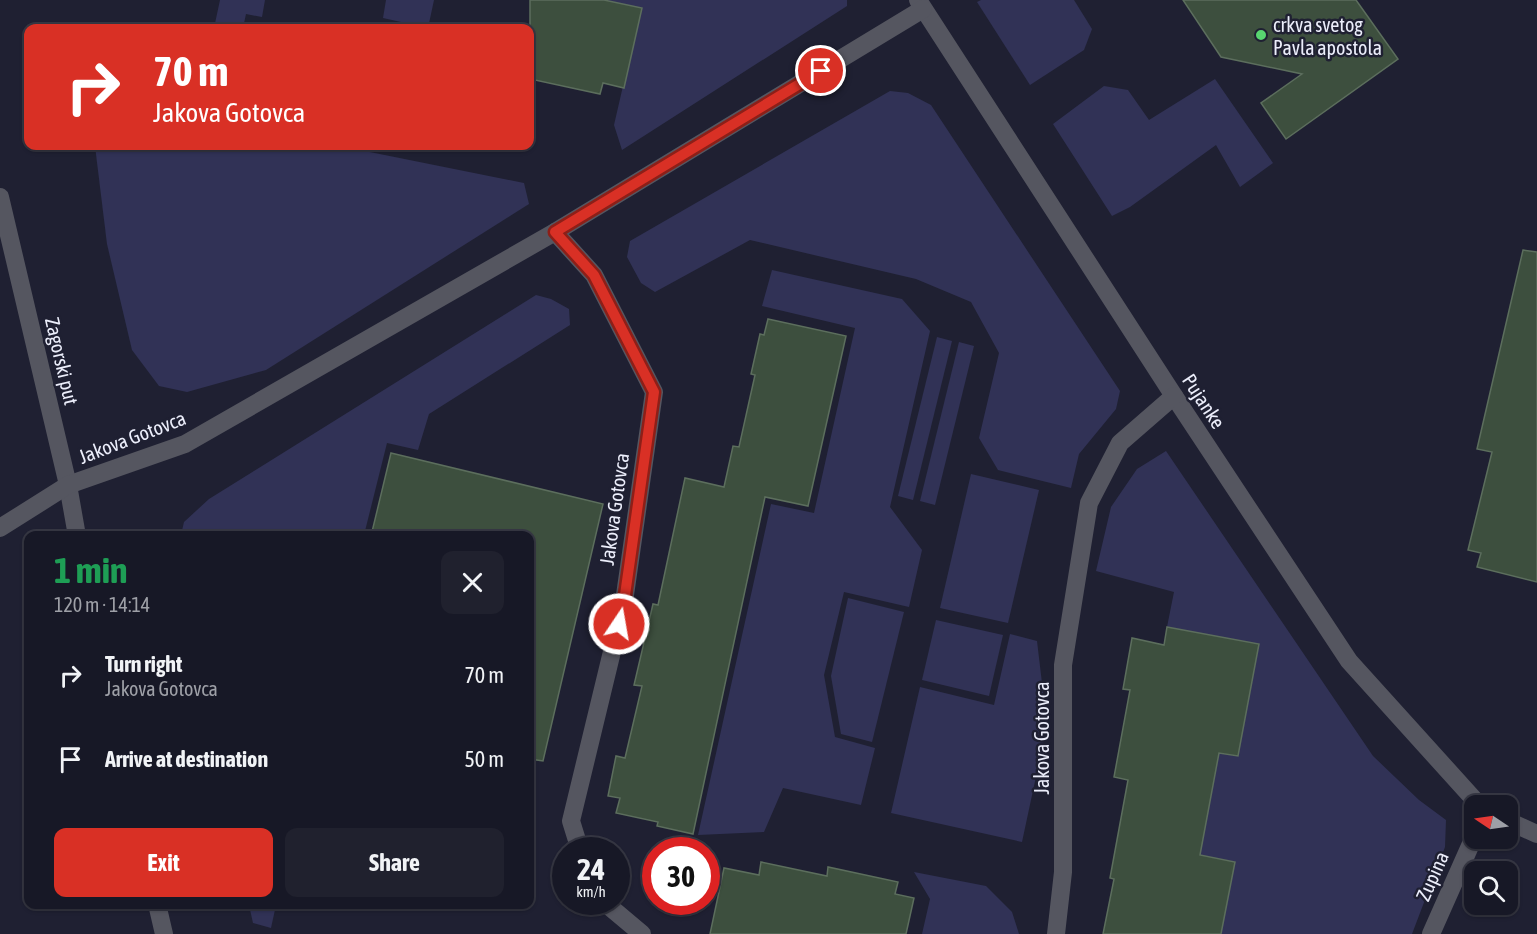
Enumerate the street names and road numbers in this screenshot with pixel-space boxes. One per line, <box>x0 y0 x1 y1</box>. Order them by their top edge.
street label: Zagorski put <box>41 315 83 407</box>
street label: Pujanke <box>1178 369 1230 433</box>
street label: Jakova Gotovca <box>75 406 189 468</box>
street label: Jakova Gotovca <box>595 452 633 566</box>
street label: Jakova Gotovca <box>1030 682 1053 794</box>
street label: Zupina <box>1411 848 1453 904</box>

